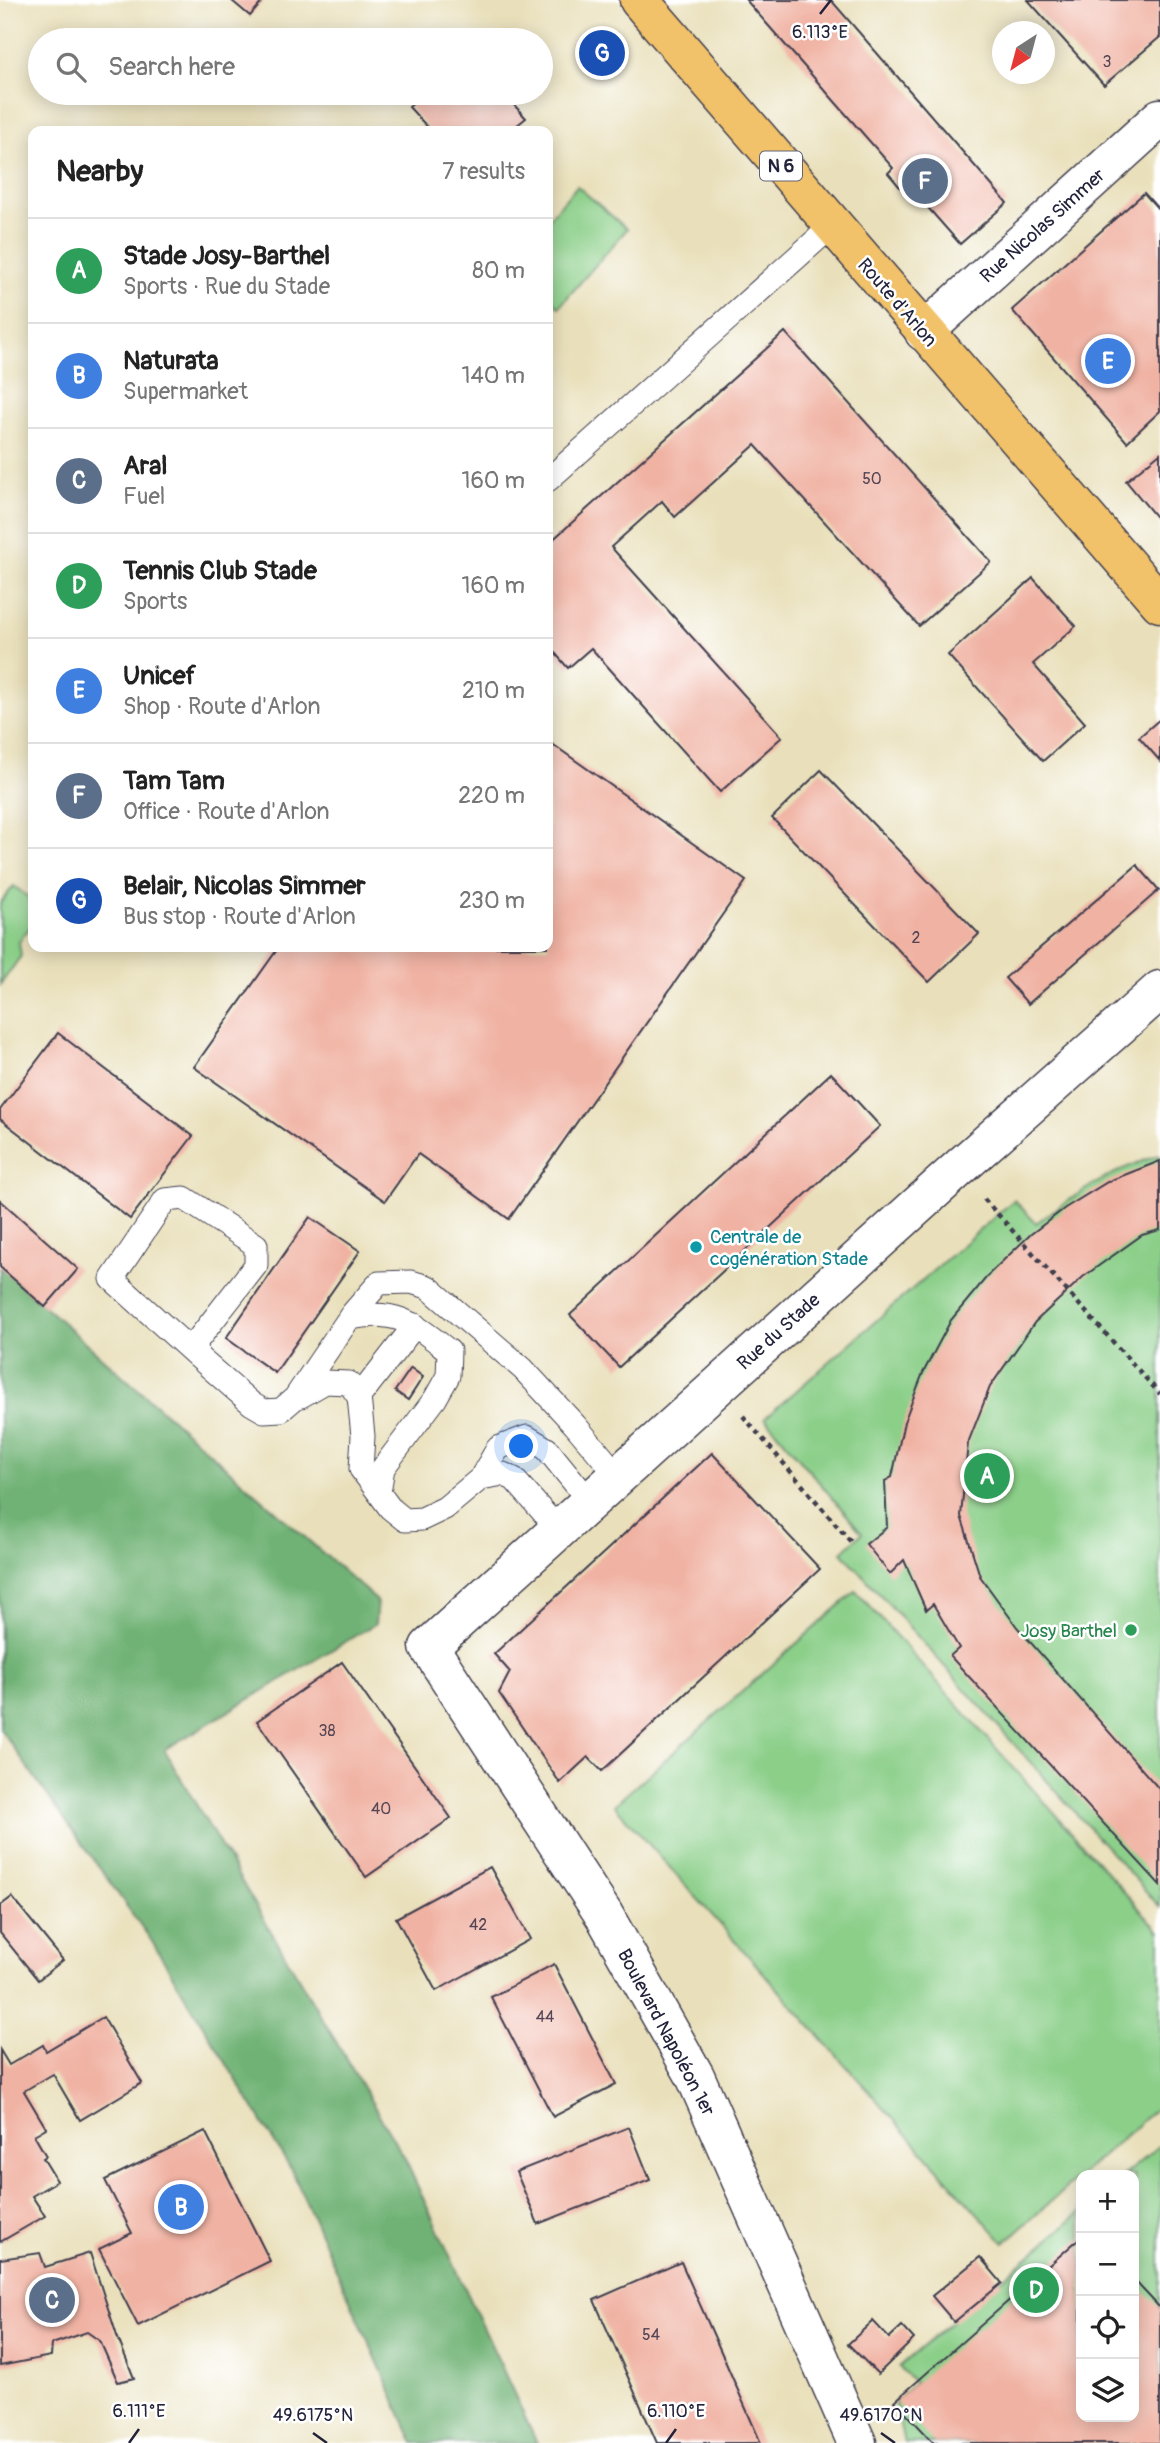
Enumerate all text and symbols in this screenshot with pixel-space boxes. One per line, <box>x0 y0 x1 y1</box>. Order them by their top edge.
text: 6.113°E <box>792 21 848 44</box>
north arrow <box>992 21 1055 84</box>
pin: G <box>579 27 625 79</box>
search box <box>28 28 553 105</box>
icon: search <box>52 48 90 86</box>
text: Search here <box>108 51 235 83</box>
house number: 3 <box>1103 52 1112 72</box>
road number: N 6 <box>760 152 802 181</box>
text: Nearby <box>56 153 143 190</box>
pin: F <box>902 155 948 207</box>
text: 7 results <box>442 157 525 186</box>
street label: Rue Nicolas Simmer <box>975 163 1110 288</box>
text: Stade Josy-Barthel <box>123 240 330 272</box>
street label: Route d'Arlon <box>852 254 942 352</box>
text: A <box>72 256 86 285</box>
text: 80 m <box>472 256 525 285</box>
text: Sports · Rue du Stade <box>123 272 330 301</box>
pin: E <box>1085 335 1131 387</box>
text: Naturata <box>123 345 219 377</box>
text: B <box>72 361 86 390</box>
text: 140 m <box>462 361 525 390</box>
text: Supermarket <box>123 377 248 406</box>
text: Aral <box>123 450 167 482</box>
text: C <box>72 466 86 495</box>
text: 160 m <box>461 466 525 495</box>
house number: 50 <box>862 469 882 489</box>
text: Fuel <box>123 482 165 511</box>
text: Tennis Club Stade <box>123 555 317 587</box>
text: D <box>72 571 86 600</box>
text: 160 m <box>461 571 525 600</box>
text: Sports <box>123 587 187 616</box>
text: Unicef <box>123 660 196 692</box>
text: E <box>73 676 85 705</box>
text: 210 m <box>462 676 525 705</box>
text: Shop · Route d'Arlon <box>123 692 320 721</box>
text: Tam Tam <box>123 765 225 797</box>
text: F <box>72 781 86 810</box>
text: 220 m <box>458 781 525 810</box>
text: Office · Route d'Arlon <box>123 797 330 826</box>
text: Belair, Nicolas Simmer <box>123 870 366 902</box>
text: G <box>71 886 87 915</box>
text: 230 m <box>459 886 525 915</box>
text: Bus stop · Route d'Arlon <box>123 902 356 931</box>
house number: 2 <box>912 928 921 948</box>
place label: Centrale de cogénération Stade <box>710 1225 868 1271</box>
marker: Centrale de cogénération Stade <box>688 1239 704 1255</box>
street label: Rue du Stade <box>732 1288 826 1375</box>
your location <box>504 1429 538 1463</box>
pin: A <box>964 1450 1010 1502</box>
place label: Josy Barthel <box>1020 1619 1117 1643</box>
marker: Josy Barthel <box>1123 1622 1139 1638</box>
house number: 38 <box>319 1721 336 1741</box>
house number: 40 <box>371 1799 391 1819</box>
house number: 42 <box>469 1915 487 1935</box>
street label: Boulevard Napoléon 1er <box>612 1945 720 2120</box>
house number: 44 <box>536 2007 554 2027</box>
map controls <box>1076 2170 1139 2422</box>
button: + <box>1076 2170 1139 2233</box>
pin: B <box>158 2181 204 2233</box>
button: − <box>1076 2233 1139 2296</box>
pin: D <box>1013 2264 1059 2316</box>
pin: C <box>29 2274 75 2326</box>
button: locate <box>1076 2296 1139 2359</box>
house number: 54 <box>642 2325 660 2345</box>
button: layers <box>1076 2359 1139 2422</box>
text: 6.111°E <box>113 2400 165 2423</box>
text: 6.110°E <box>647 2400 705 2423</box>
text: 49.6175°N <box>273 2404 353 2427</box>
text: 49.6170°N <box>839 2404 923 2427</box>

